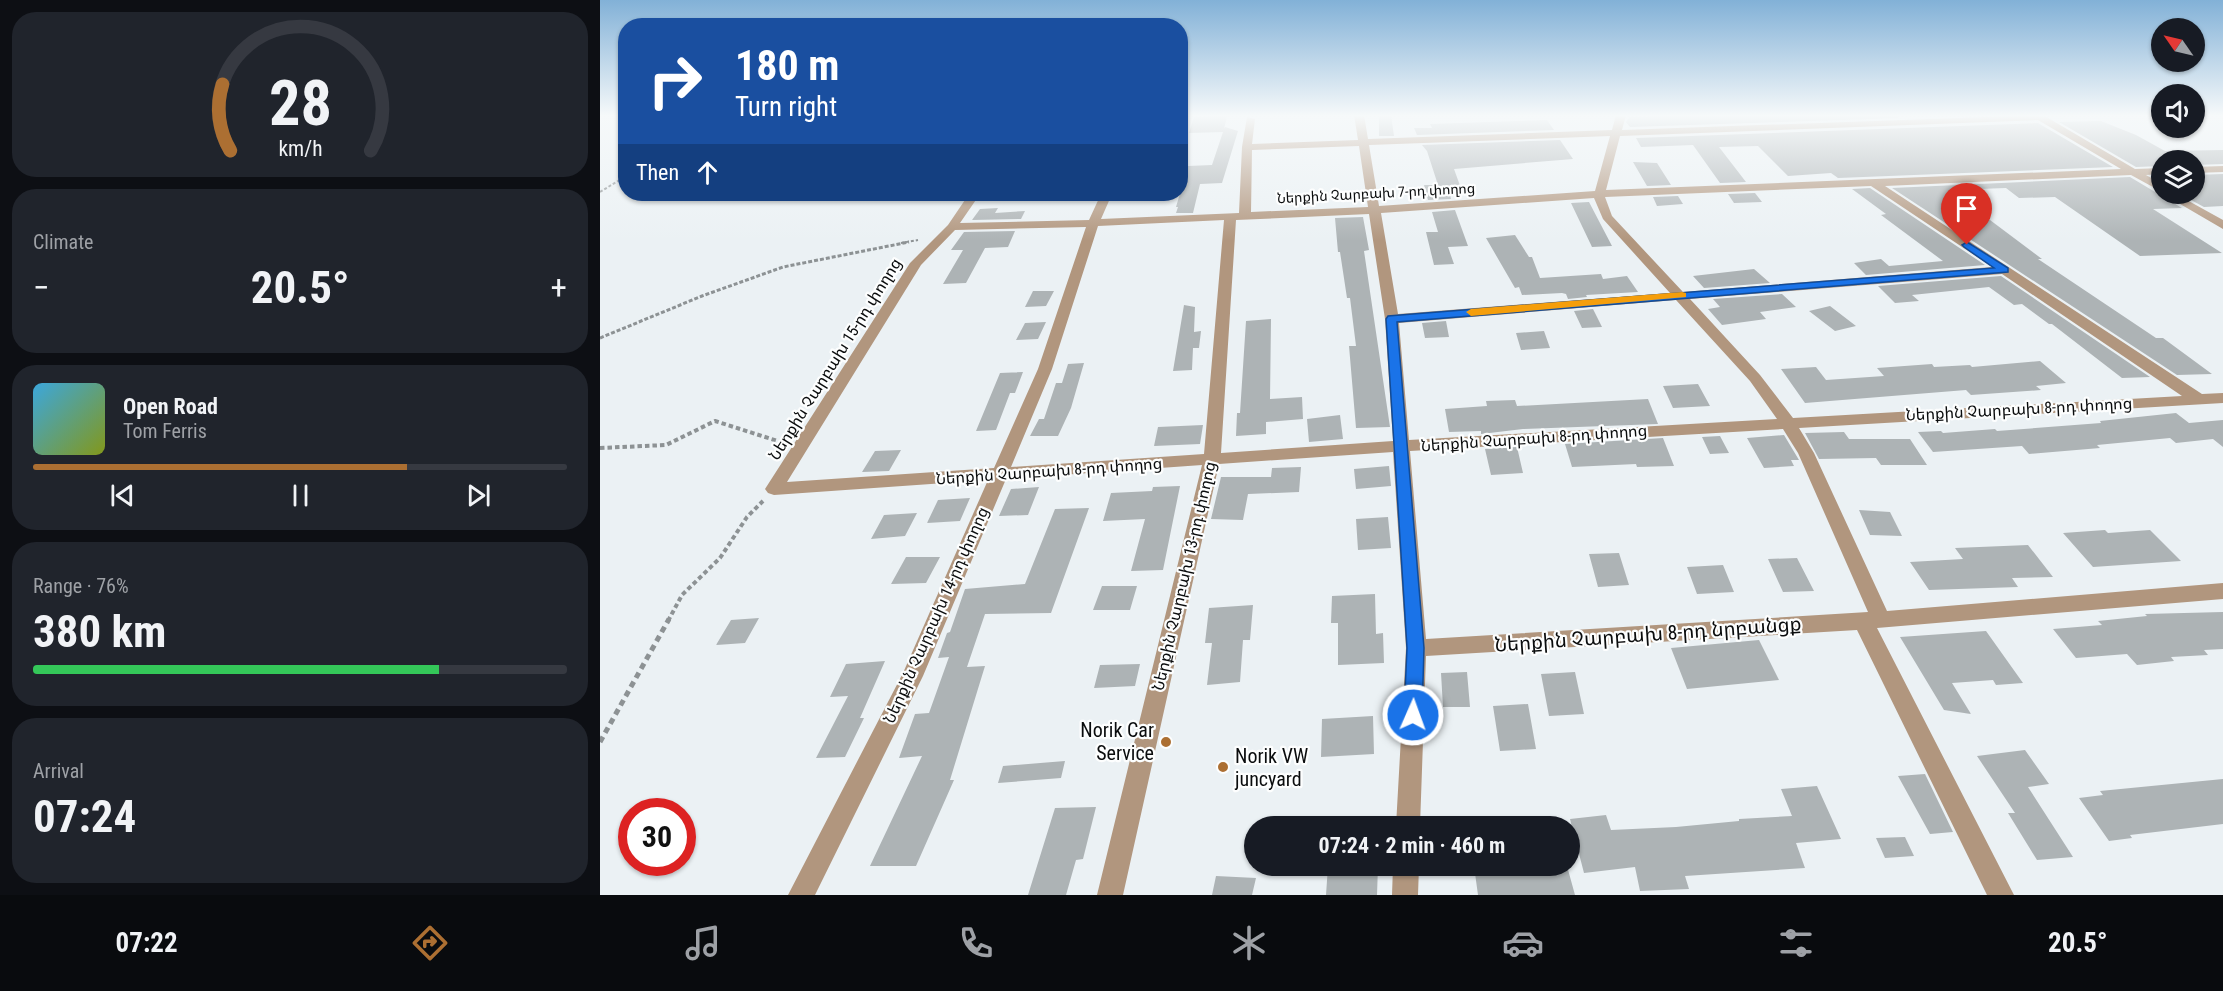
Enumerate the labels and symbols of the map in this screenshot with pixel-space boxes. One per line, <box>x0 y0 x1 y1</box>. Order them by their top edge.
north arrow <box>2151 18 2205 72</box>
street label: Ներքին Չարբախ 7-րդ փողոց <box>1277 180 1475 206</box>
pin <box>1941 183 1992 245</box>
street label: Ներքին Չարբախ 15-րդ փողոց <box>765 254 905 464</box>
street label: Ներքին Չարբախ 8-րդ փողոց <box>1905 394 2133 424</box>
street label: Ներքին Չարբախ 8-րդ փողոց <box>1420 421 1648 455</box>
street label: Ներքին Չարբախ 8-րդ փողոց <box>935 454 1163 488</box>
street label: Ներքին Չարբախ 13-րդ փողոց <box>1148 460 1220 692</box>
street label: Ներքին Չարբախ 14-րդ փողոց <box>880 504 992 726</box>
street label: Ներքին Չարբախ 8-րդ նրբանցք <box>1494 611 1802 657</box>
position arrow <box>1381 683 1445 747</box>
place label: Norik Car Service <box>1080 718 1154 765</box>
marker: Norik Car Service <box>1159 735 1173 749</box>
place label: Norik VW juncyard <box>1234 744 1308 791</box>
marker: Norik VW juncyard <box>1216 760 1230 774</box>
speed limit sign: 30 <box>618 798 696 876</box>

